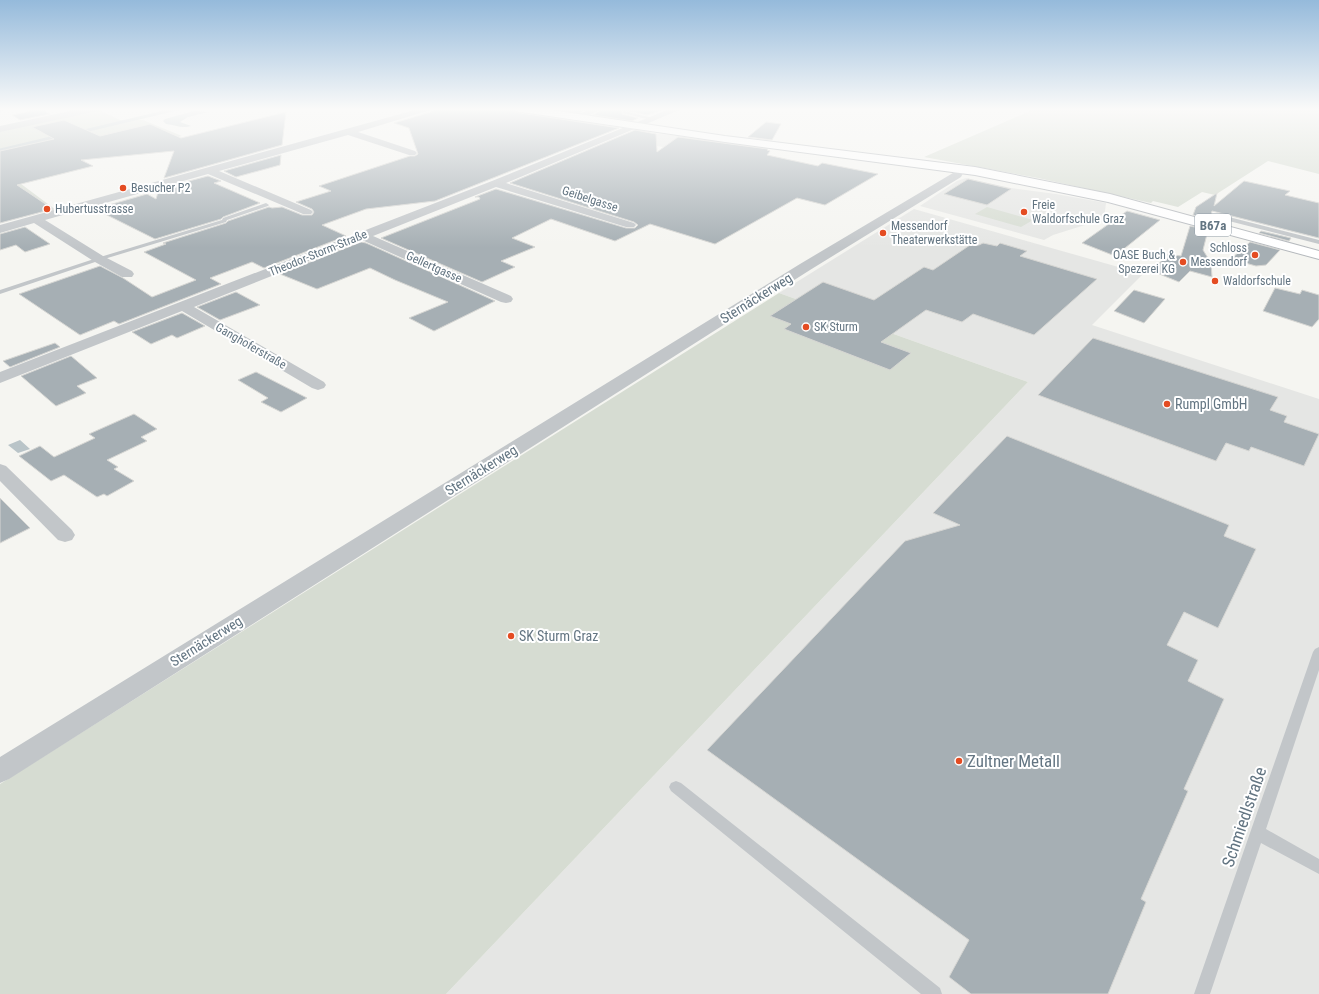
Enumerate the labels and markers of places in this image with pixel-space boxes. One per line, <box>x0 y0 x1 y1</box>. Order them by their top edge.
place label: Besucher P2 <box>131 181 190 195</box>
marker: Besucher P2 <box>118 183 128 193</box>
place label: Freie Waldorfschule Graz <box>1032 198 1124 226</box>
place label: Hubertusstrasse <box>55 202 134 216</box>
marker: Hubertusstrasse <box>42 204 52 214</box>
marker: Freie Waldorfschule Graz <box>1019 207 1029 217</box>
place label: Messendorf Theaterwerkstätte <box>891 219 978 247</box>
marker: Messendorf Theaterwerkstätte <box>878 228 888 238</box>
place label: Schloss Messendorf <box>1190 241 1247 269</box>
place label: OASE Buch & Spezerei KG <box>1113 248 1175 276</box>
marker: Schloss Messendorf <box>1250 250 1260 260</box>
marker: OASE Buch & Spezerei KG <box>1178 257 1188 267</box>
place label: Waldorfschule <box>1223 274 1291 288</box>
marker: Waldorfschule <box>1210 276 1220 286</box>
place label: SK Sturm <box>814 320 858 334</box>
marker: SK Sturm <box>801 322 811 332</box>
place label: Rumpl GmbH <box>1175 396 1247 412</box>
marker: Rumpl GmbH <box>1162 399 1172 409</box>
place label: SK Sturm Graz <box>519 628 598 644</box>
marker: SK Sturm Graz <box>506 631 516 641</box>
place label: Zultner Metall <box>967 751 1060 771</box>
marker: Zultner Metall <box>954 756 964 766</box>

